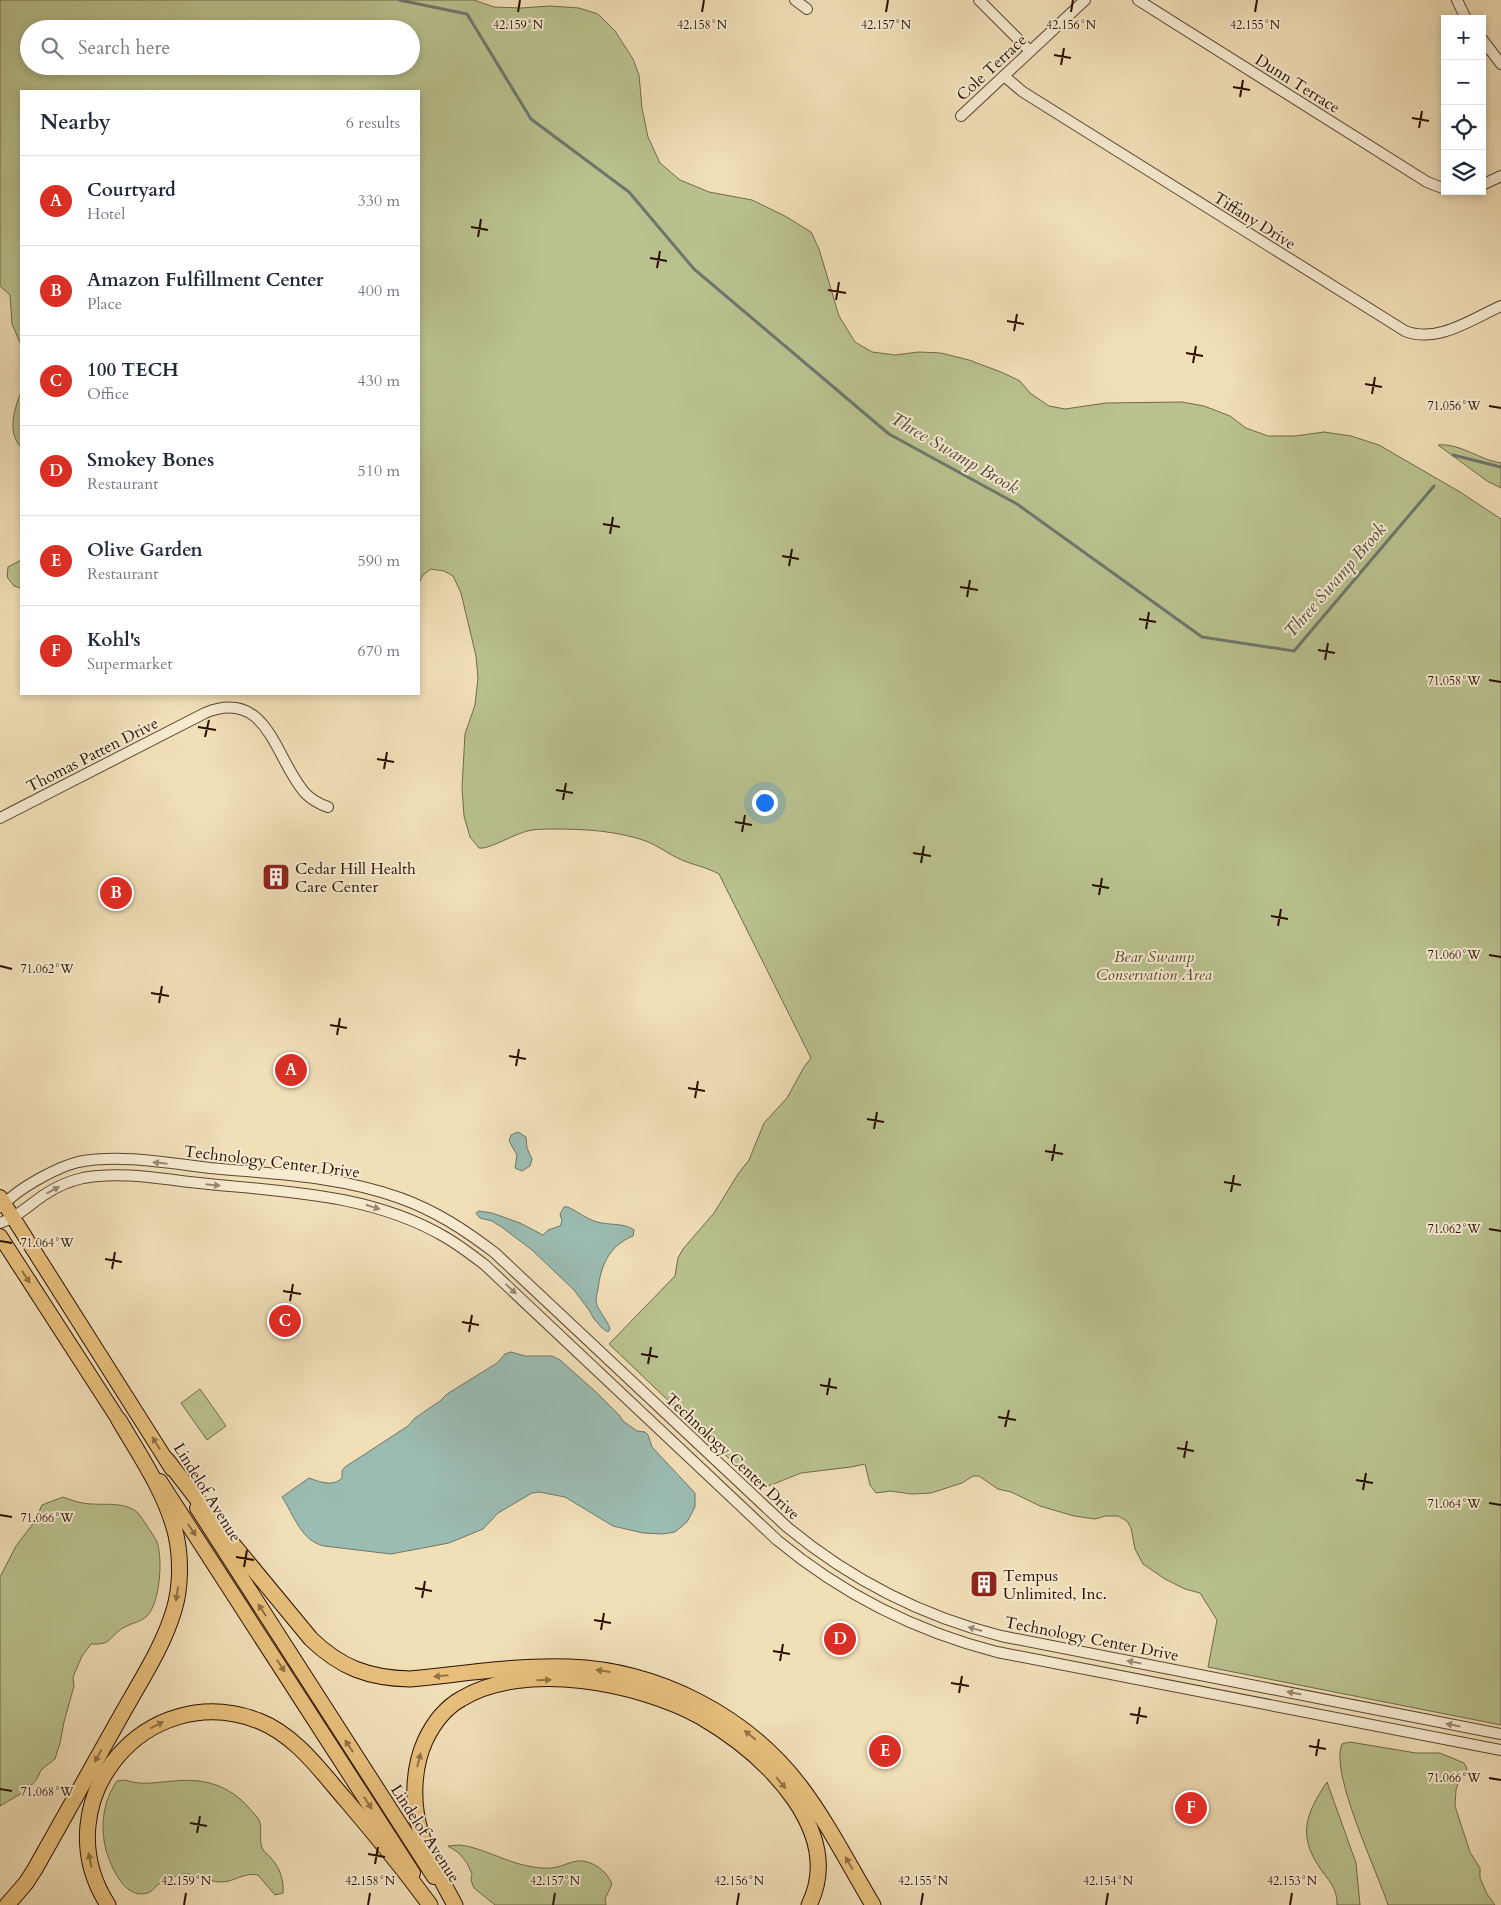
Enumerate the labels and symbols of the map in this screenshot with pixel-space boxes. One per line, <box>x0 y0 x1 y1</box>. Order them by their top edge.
text: 42.159°N <box>493 17 544 33</box>
text: 42.158°N <box>677 17 728 33</box>
text: 42.157°N <box>861 17 912 33</box>
text: 42.156°N <box>1046 17 1097 33</box>
text: 42.155°N <box>1230 17 1281 33</box>
street label: Cole Terrace <box>952 29 1032 106</box>
street label: Dunn Terrace <box>1251 49 1344 119</box>
street label: Tiffany Drive <box>1209 187 1300 255</box>
text: 71.056°W <box>1427 398 1481 414</box>
water label: Three Swamp Brook <box>886 406 1024 501</box>
water label: Three Swamp Brook <box>1278 517 1392 643</box>
text: 71.058°W <box>1427 673 1481 689</box>
street label: Thomas Patten Drive <box>23 712 162 798</box>
your location <box>752 790 778 816</box>
place label: Cedar Hill Health Care Center <box>295 858 416 898</box>
building icon: Cedar Hill Health Care Center <box>261 862 291 892</box>
pin: B <box>100 874 132 912</box>
park label: Bear Swamp Conservation Area <box>1096 946 1212 986</box>
text: 71.060°W <box>1427 947 1481 963</box>
text: 71.062°W <box>20 961 74 977</box>
pin: A <box>275 1051 307 1089</box>
street label: Technology Center Drive <box>183 1140 361 1184</box>
one-way arrow <box>152 1159 168 1167</box>
one-way arrow <box>205 1181 221 1189</box>
one-way arrow <box>46 1186 60 1194</box>
one-way arrow <box>366 1203 381 1211</box>
text: 71.062°W <box>1427 1221 1481 1237</box>
text: 71.064°W <box>20 1235 74 1251</box>
one-way arrow <box>22 1270 31 1284</box>
one-way arrow <box>505 1283 517 1295</box>
pin: C <box>269 1302 301 1340</box>
street label: Technology Center Drive <box>660 1388 805 1525</box>
one-way arrow <box>152 1436 161 1449</box>
street label: Lindelof Avenue <box>168 1439 246 1546</box>
text: 71.064°W <box>1427 1496 1481 1512</box>
text: 71.066°W <box>20 1510 74 1526</box>
one-way arrow <box>188 1523 197 1536</box>
place label: Tempus Unlimited, Inc. <box>1003 1565 1107 1605</box>
building icon: Tempus Unlimited, Inc. <box>969 1569 999 1599</box>
one-way arrow <box>172 1587 180 1603</box>
one-way arrow <box>257 1603 266 1616</box>
street label: Technology Center Drive <box>1003 1611 1181 1667</box>
pin: D <box>824 1620 856 1658</box>
one-way arrow <box>968 1625 983 1633</box>
one-way arrow <box>1127 1658 1142 1666</box>
one-way arrow <box>276 1660 285 1673</box>
one-way arrow <box>595 1666 611 1674</box>
one-way arrow <box>433 1672 449 1680</box>
one-way arrow <box>536 1675 552 1683</box>
one-way arrow <box>1285 1689 1301 1697</box>
one-way arrow <box>1445 1720 1461 1728</box>
one-way arrow <box>150 1721 164 1729</box>
one-way arrow <box>744 1730 757 1741</box>
pin: E <box>869 1732 901 1770</box>
one-way arrow <box>345 1740 354 1753</box>
one-way arrow <box>94 1749 103 1762</box>
one-way arrow <box>415 1753 423 1768</box>
text: 71.066°W <box>1427 1770 1481 1786</box>
one-way arrow <box>775 1777 786 1789</box>
street label: Lindelof Avenue <box>385 1780 465 1887</box>
text: 71.068°W <box>20 1784 74 1800</box>
pin: F <box>1175 1789 1207 1827</box>
one-way arrow <box>364 1796 373 1810</box>
one-way arrow <box>85 1852 93 1868</box>
one-way arrow <box>844 1856 853 1869</box>
text: 42.159°N <box>161 1873 212 1889</box>
text: 42.158°N <box>345 1873 396 1889</box>
text: 42.157°N <box>530 1873 581 1889</box>
text: 42.156°N <box>714 1873 765 1889</box>
text: 42.155°N <box>898 1873 949 1889</box>
text: 42.154°N <box>1083 1873 1134 1889</box>
text: 42.153°N <box>1267 1873 1318 1889</box>

